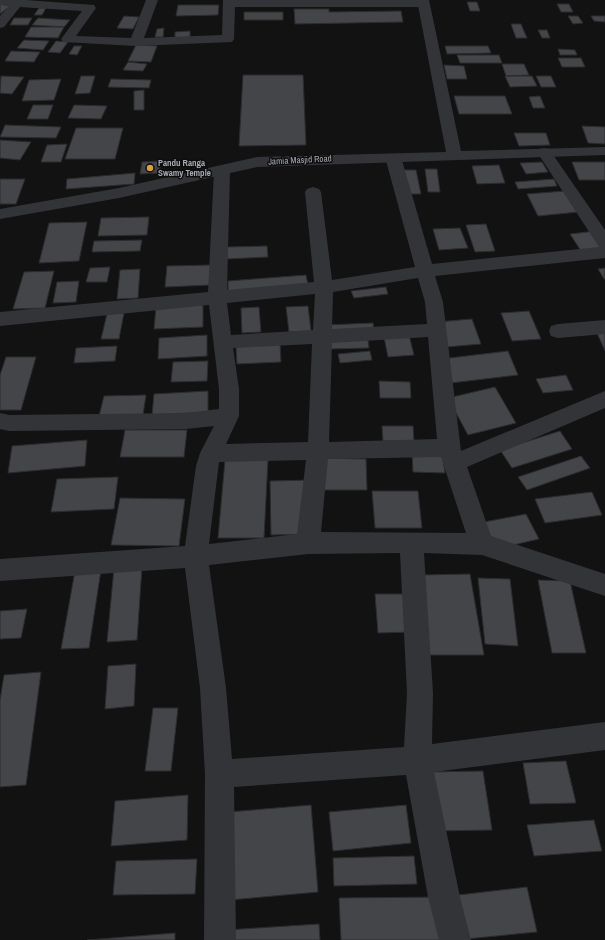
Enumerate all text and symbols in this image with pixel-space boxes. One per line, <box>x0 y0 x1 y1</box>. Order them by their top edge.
street label: Jamia Masjid Road <box>268 152 332 168</box>
place label: Pandu Ranga Swamy Temple <box>158 157 211 179</box>
marker: Pandu Ranga Swamy Temple <box>145 163 155 173</box>

